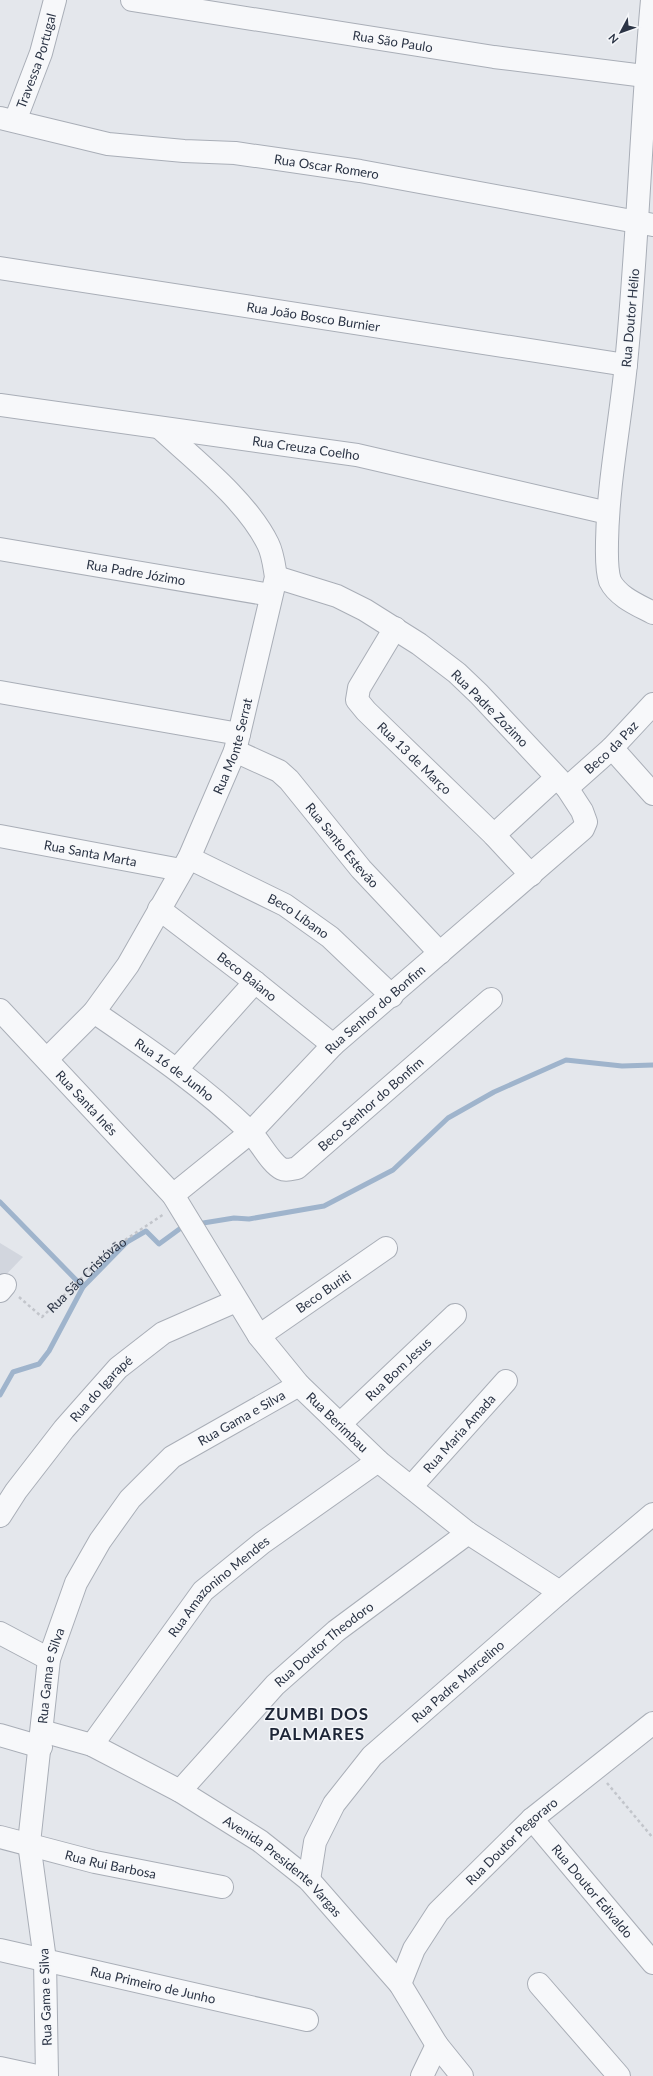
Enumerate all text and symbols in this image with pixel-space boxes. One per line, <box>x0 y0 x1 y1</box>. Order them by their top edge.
street label: Travessa Portugal <box>13 11 59 111</box>
north arrow <box>601 12 641 52</box>
street label: Rua São Paulo <box>352 27 434 55</box>
text: N <box>605 31 621 46</box>
street label: Rua Oscar Romero <box>273 151 380 182</box>
street label: Rua Doutor Hélio <box>618 268 642 368</box>
street label: Rua João Bosco Burnier <box>245 298 381 335</box>
street label: Rua Creuza Coelho <box>251 432 361 463</box>
street label: Rua Padre Józimo <box>85 556 187 588</box>
street label: Rua Padre Zozimo <box>448 666 532 750</box>
street label: Rua Monte Serrat <box>209 696 255 797</box>
street label: Beco da Paz <box>581 717 641 777</box>
street label: Rua 13 de Março <box>374 719 455 798</box>
street label: Rua Santo Estevão <box>302 799 382 891</box>
street label: Rua Santa Marta <box>43 836 138 870</box>
street label: Beco Líbano <box>265 890 332 942</box>
street label: Beco Baiano <box>214 948 280 1004</box>
street label: Rua Senhor do Bonfim <box>321 961 428 1057</box>
street label: Rua 16 de Junho <box>132 1035 217 1104</box>
street label: Beco Senhor do Bonfim <box>314 1054 426 1154</box>
street label: Rua Santa Inês <box>52 1067 121 1139</box>
street label: Rua São Cristóvão <box>43 1233 129 1316</box>
street label: Beco Buriti <box>293 1267 354 1316</box>
street label: Rua Bom Jesus <box>362 1334 435 1404</box>
street label: Rua do Igarapé <box>66 1352 136 1425</box>
street label: Rua Gama e Silva <box>195 1387 288 1449</box>
street label: Rua Berimbau <box>303 1389 372 1455</box>
street label: Rua Maria Amada <box>420 1391 498 1476</box>
street label: Rua Amazonino Mendes <box>165 1532 273 1640</box>
street label: Rua Doutor Theodoro <box>271 1598 376 1690</box>
street label: Rua Gama e Silva <box>34 1625 67 1725</box>
street label: Rua Padre Marcelino <box>408 1636 507 1726</box>
district label: ZUMBI DOS PALMARES <box>265 1703 369 1744</box>
street label: Rua Doutor Pegoraro <box>462 1794 561 1888</box>
street label: Avenida Presidente Vargas <box>220 1812 346 1920</box>
street label: Rua Doutor Edivaldo <box>549 1841 636 1941</box>
street label: Rua Rui Barbosa <box>63 1846 158 1882</box>
street label: Rua Gama e Silva <box>35 1948 55 2046</box>
street label: Rua Primeiro de Junho <box>89 1963 217 2007</box>

